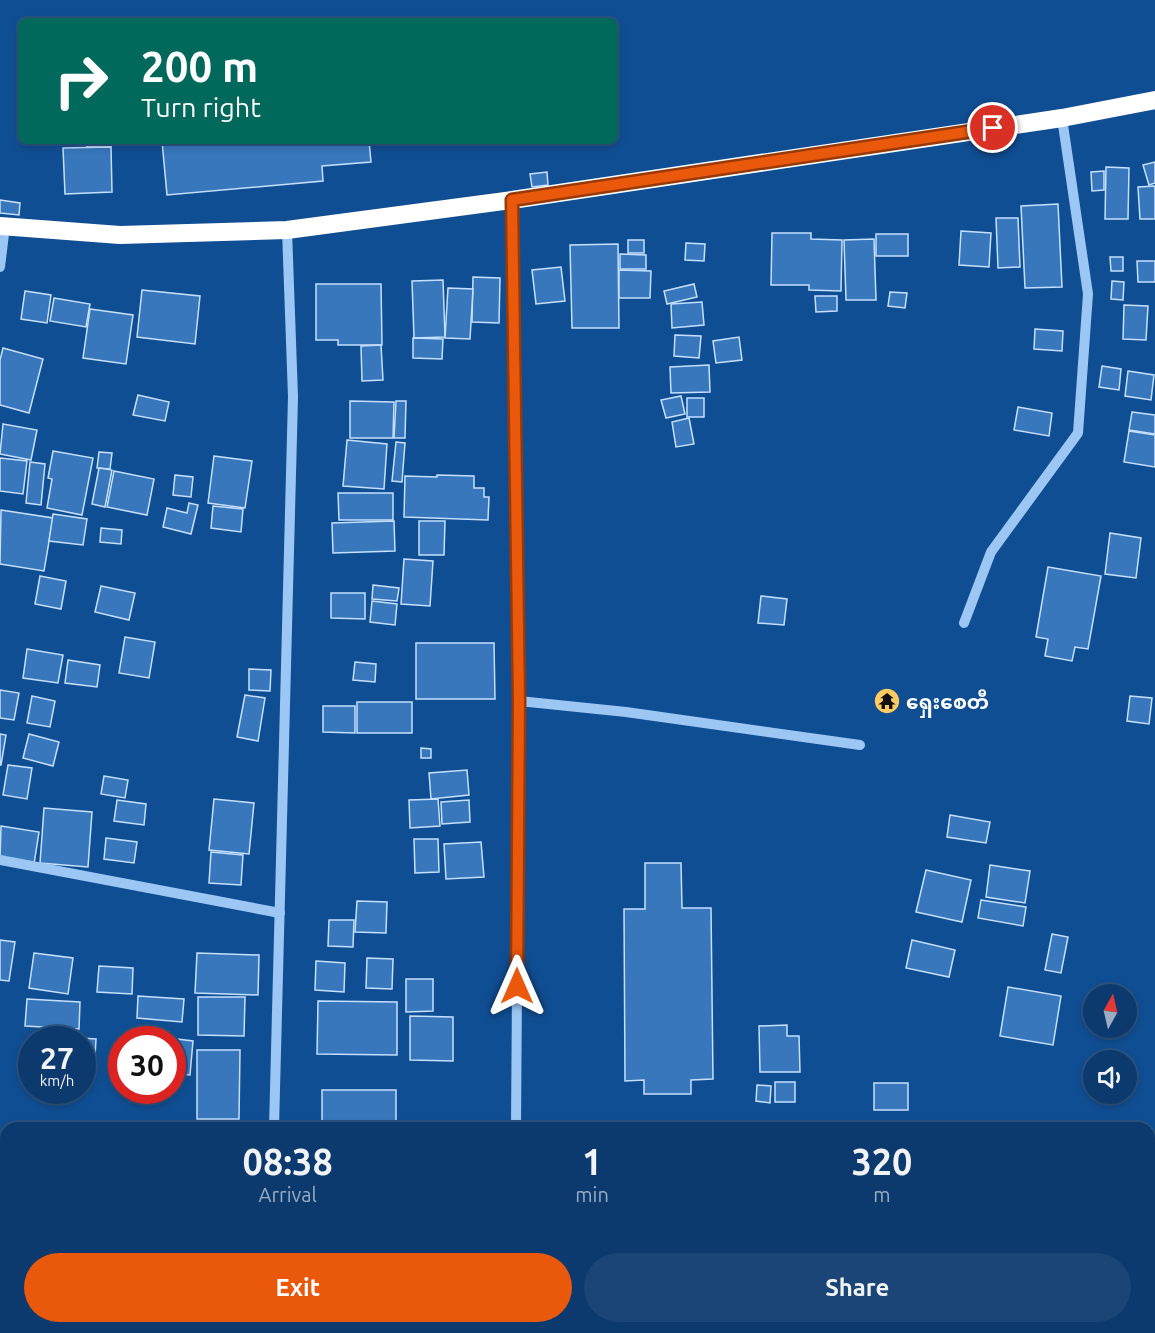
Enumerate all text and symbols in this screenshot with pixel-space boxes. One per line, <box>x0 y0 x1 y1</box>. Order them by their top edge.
icon: right <box>42 42 120 120</box>
text: 200 m <box>141 43 258 90</box>
text: Turn right <box>141 92 261 122</box>
pin <box>967 102 1018 153</box>
icon: arrive <box>976 111 1009 144</box>
temple icon: ရှေးစေတီ <box>872 686 902 716</box>
place label: ရှေးစေတီ <box>906 689 989 718</box>
position arrow <box>485 954 549 1018</box>
north arrow <box>1083 984 1137 1038</box>
map controls <box>1083 984 1137 1104</box>
speed limit sign: 30 <box>108 1026 186 1104</box>
text: 27 <box>40 1041 74 1075</box>
button: sound <box>1083 1050 1137 1104</box>
text: km/h <box>40 1072 74 1089</box>
text: 08:38 <box>243 1141 333 1182</box>
text: 1 <box>582 1141 602 1182</box>
text: 320 <box>851 1141 912 1182</box>
text: Arrival <box>259 1183 317 1206</box>
text: min <box>575 1183 609 1206</box>
text: m <box>873 1183 891 1206</box>
button: Exit <box>24 1253 572 1322</box>
button: Share <box>584 1253 1131 1322</box>

